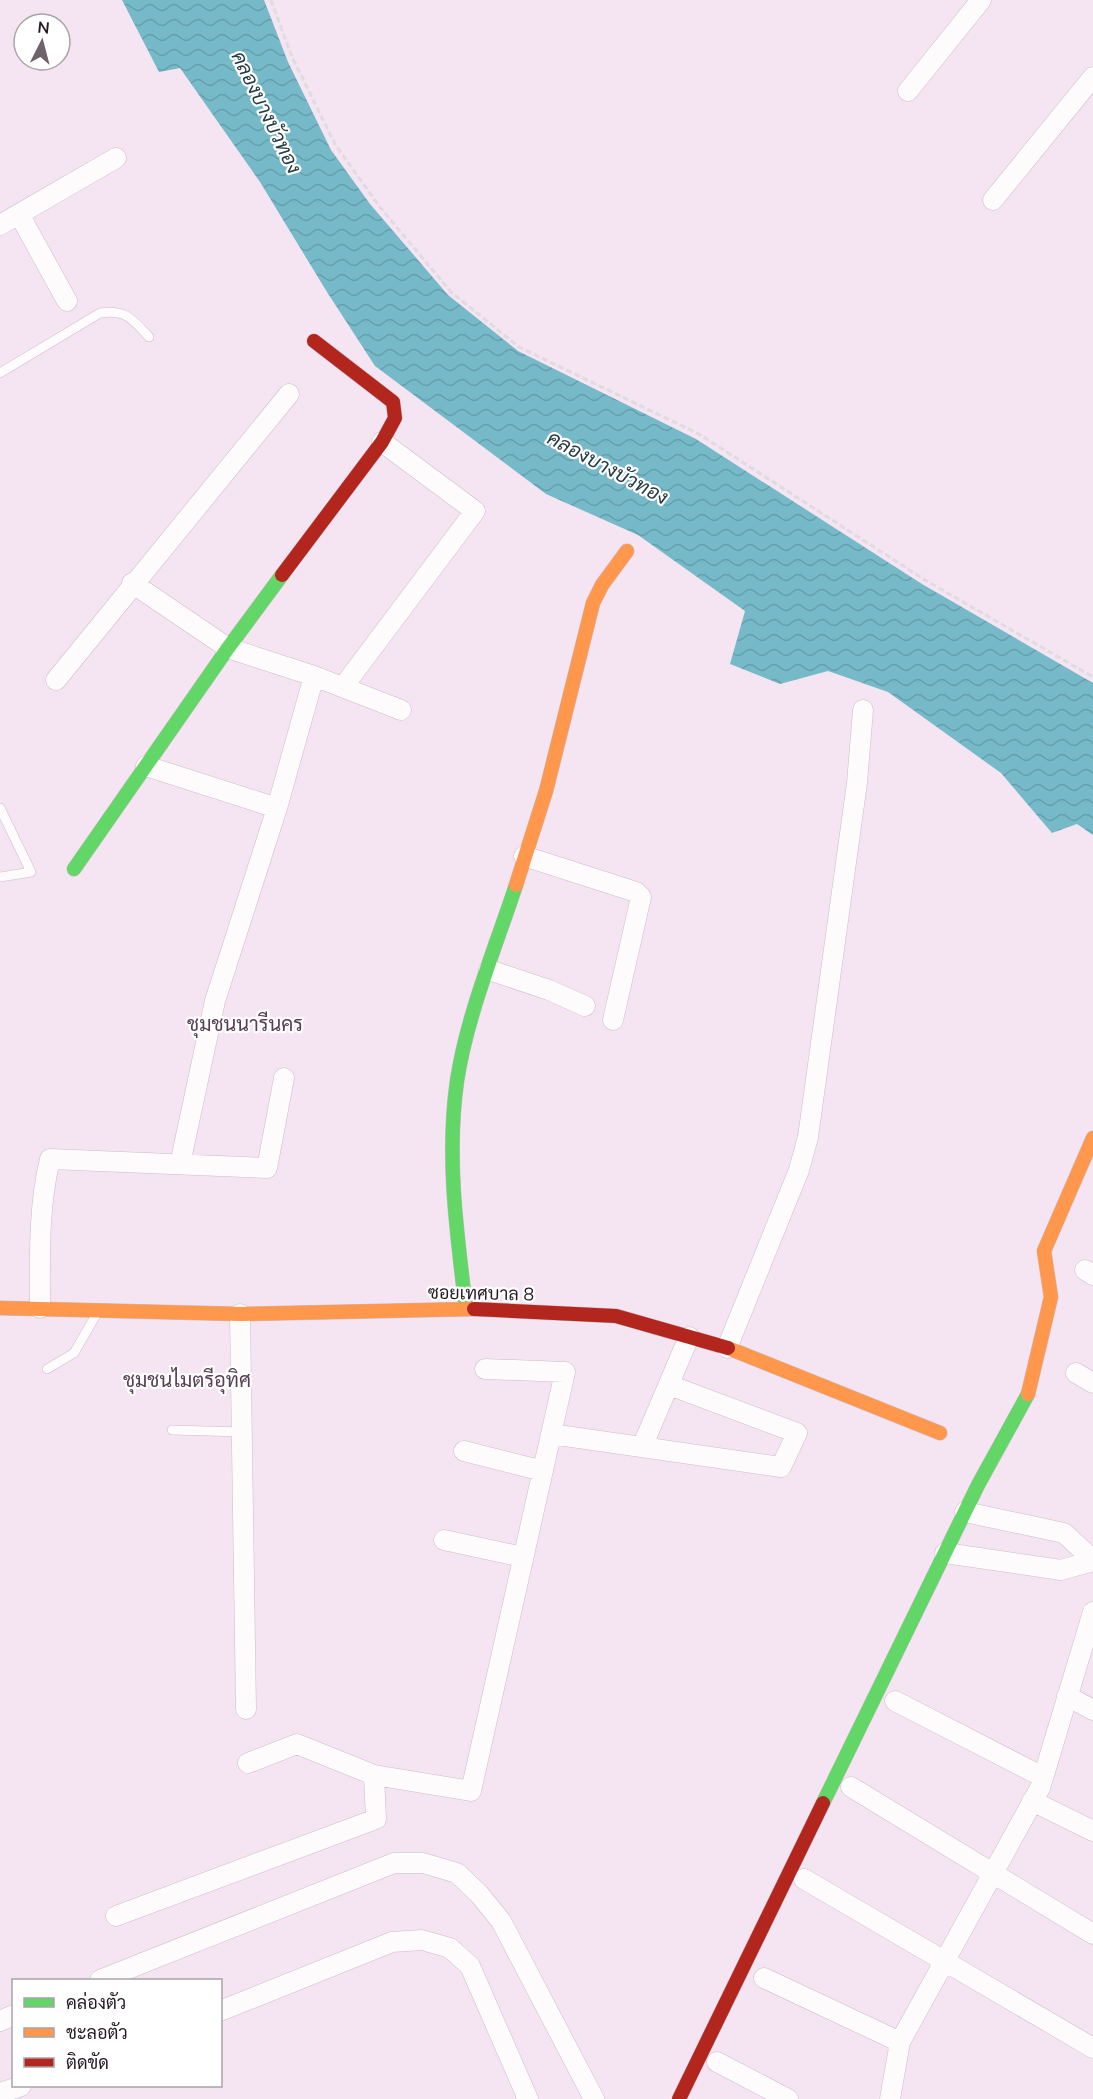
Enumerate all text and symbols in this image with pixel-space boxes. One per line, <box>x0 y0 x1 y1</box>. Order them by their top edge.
north arrow <box>12 12 72 72</box>
text: N <box>37 17 51 38</box>
water label: คลองบางบัวทอง <box>227 47 307 177</box>
water label: คลองบางบัวทอง <box>543 425 673 509</box>
district label: ชุมชนนารีนคร <box>187 1011 303 1038</box>
street label: ซอยเทศบาล 8 <box>428 1281 534 1305</box>
district label: ชุมชนไมตรีอุทิศ <box>123 1367 251 1394</box>
legend <box>12 1979 222 2087</box>
text: คล่องตัว <box>66 1991 126 2014</box>
text: ชะลอตัว <box>66 2021 128 2044</box>
text: ติดขัด <box>66 2051 109 2074</box>

